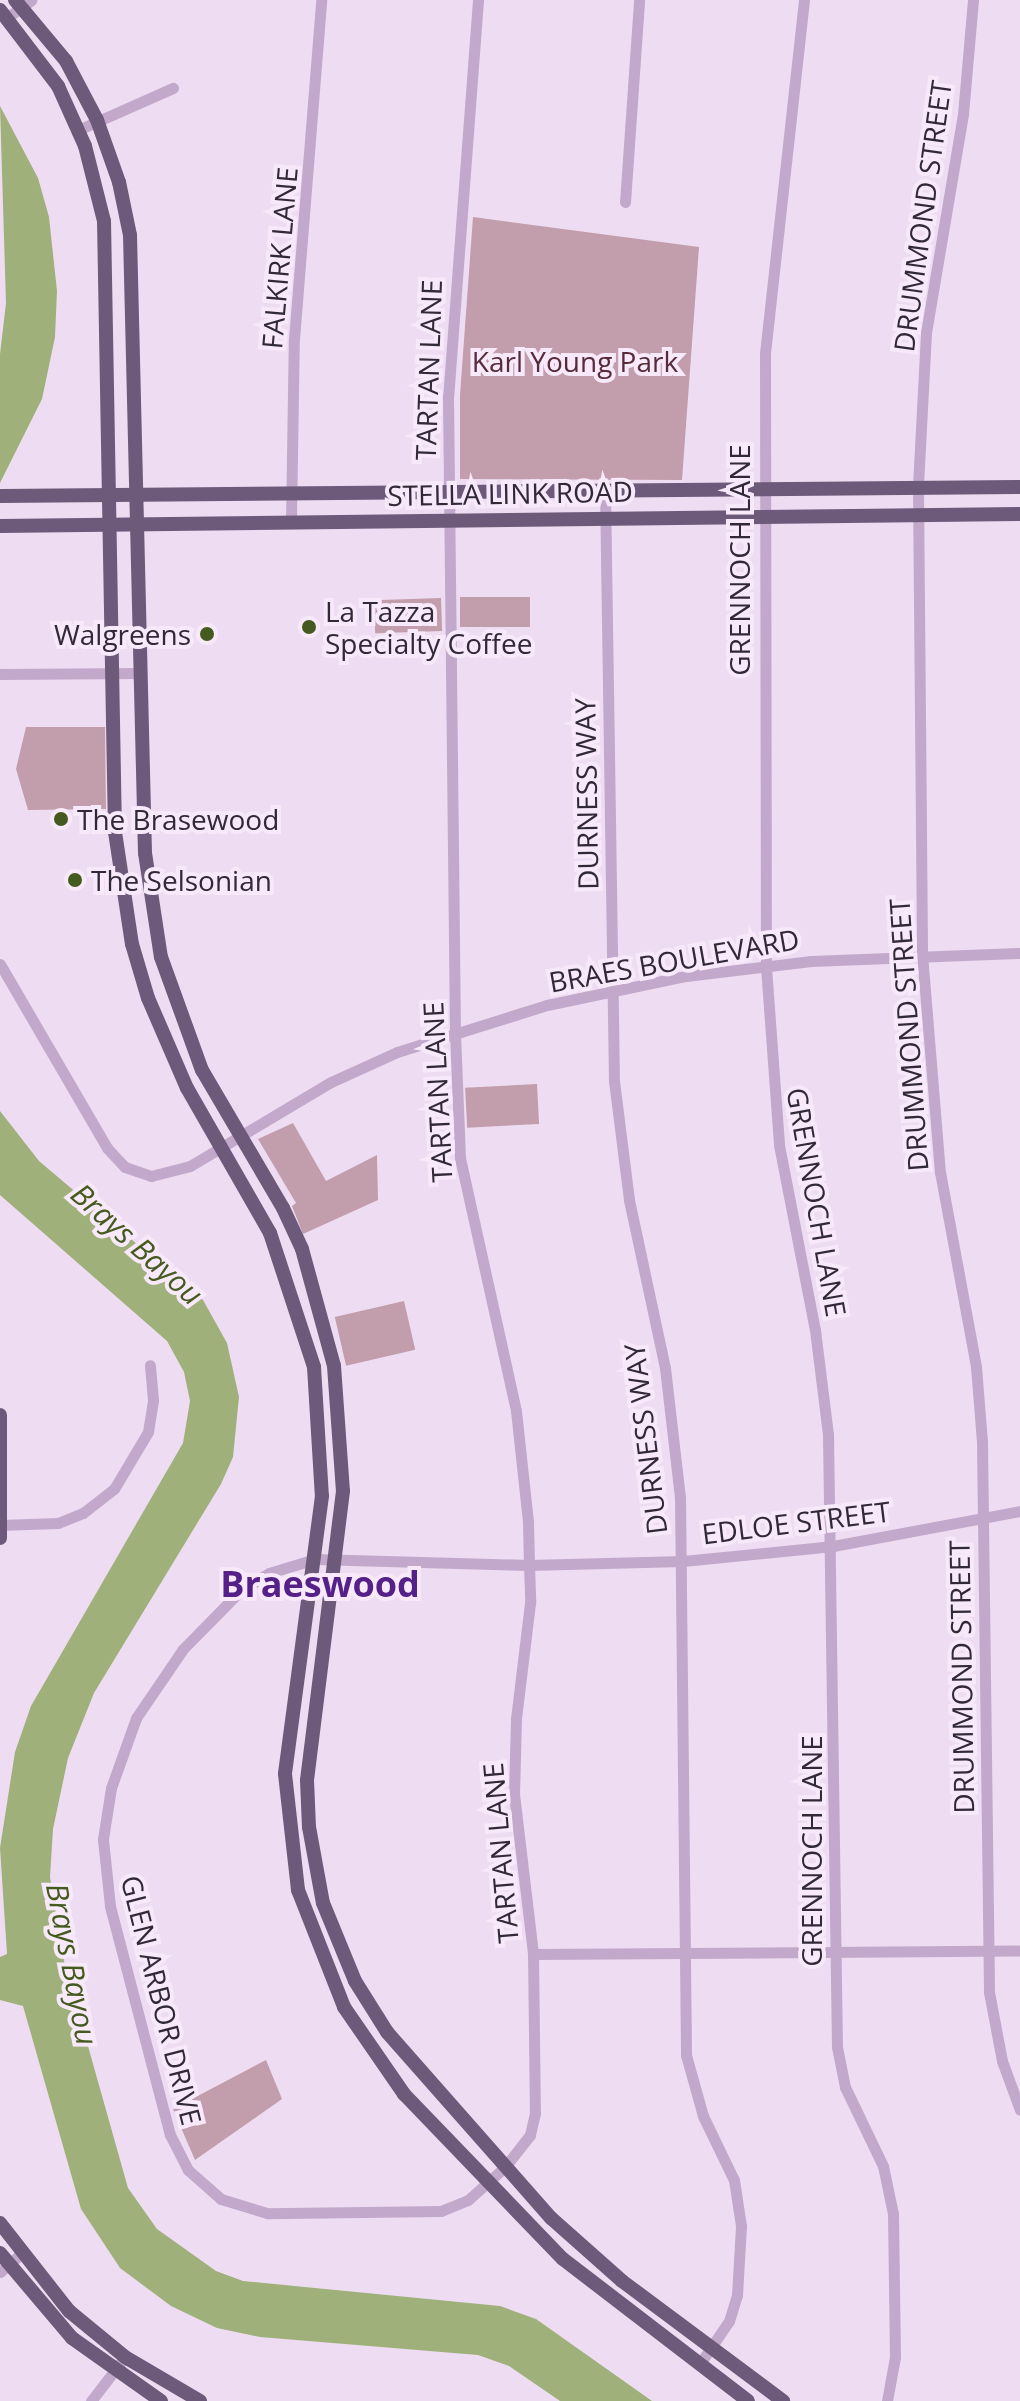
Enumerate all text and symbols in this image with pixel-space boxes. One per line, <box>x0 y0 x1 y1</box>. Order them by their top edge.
street label: DRUMMOND STREET <box>886 78 958 354</box>
street label: FALKIRK LANE <box>254 166 304 350</box>
street label: TARTAN LANE <box>408 279 448 461</box>
park label: Karl Young Park <box>472 344 678 378</box>
street label: GRENNOCH LANE <box>722 444 756 676</box>
street label: STELLA LINK ROAD <box>387 474 633 512</box>
place label: La Tazza Specialty Coffee <box>325 594 532 660</box>
place label: Walgreens <box>54 617 191 651</box>
marker: La Tazza Specialty Coffee <box>300 618 318 636</box>
marker: Walgreens <box>198 625 216 643</box>
street label: DURNESS WAY <box>568 698 604 890</box>
place label: The Brasewood <box>77 802 279 836</box>
marker: The Brasewood <box>52 810 70 828</box>
place label: The Selsonian <box>91 863 272 897</box>
marker: The Selsonian <box>66 871 84 889</box>
street label: DRUMMOND STREET <box>882 897 934 1173</box>
street label: BRAES BOULEVARD <box>546 921 802 999</box>
street label: TARTAN LANE <box>415 1001 459 1183</box>
street label: GRENNOCH LANE <box>780 1085 854 1319</box>
water label: Brays Bayou <box>64 1176 210 1312</box>
street label: DURNESS WAY <box>617 1342 673 1536</box>
street label: EDLOE STREET <box>700 1494 892 1550</box>
street label: DRUMMOND STREET <box>942 1540 980 1814</box>
district label: Braeswood <box>220 1562 420 1606</box>
street label: GRENNOCH LANE <box>794 1735 828 1967</box>
street label: TARTAN LANE <box>475 1761 525 1945</box>
street label: GLEN ARBOR DRIVE <box>115 1872 209 2128</box>
water label: Brays Bayou <box>39 1880 105 2048</box>

